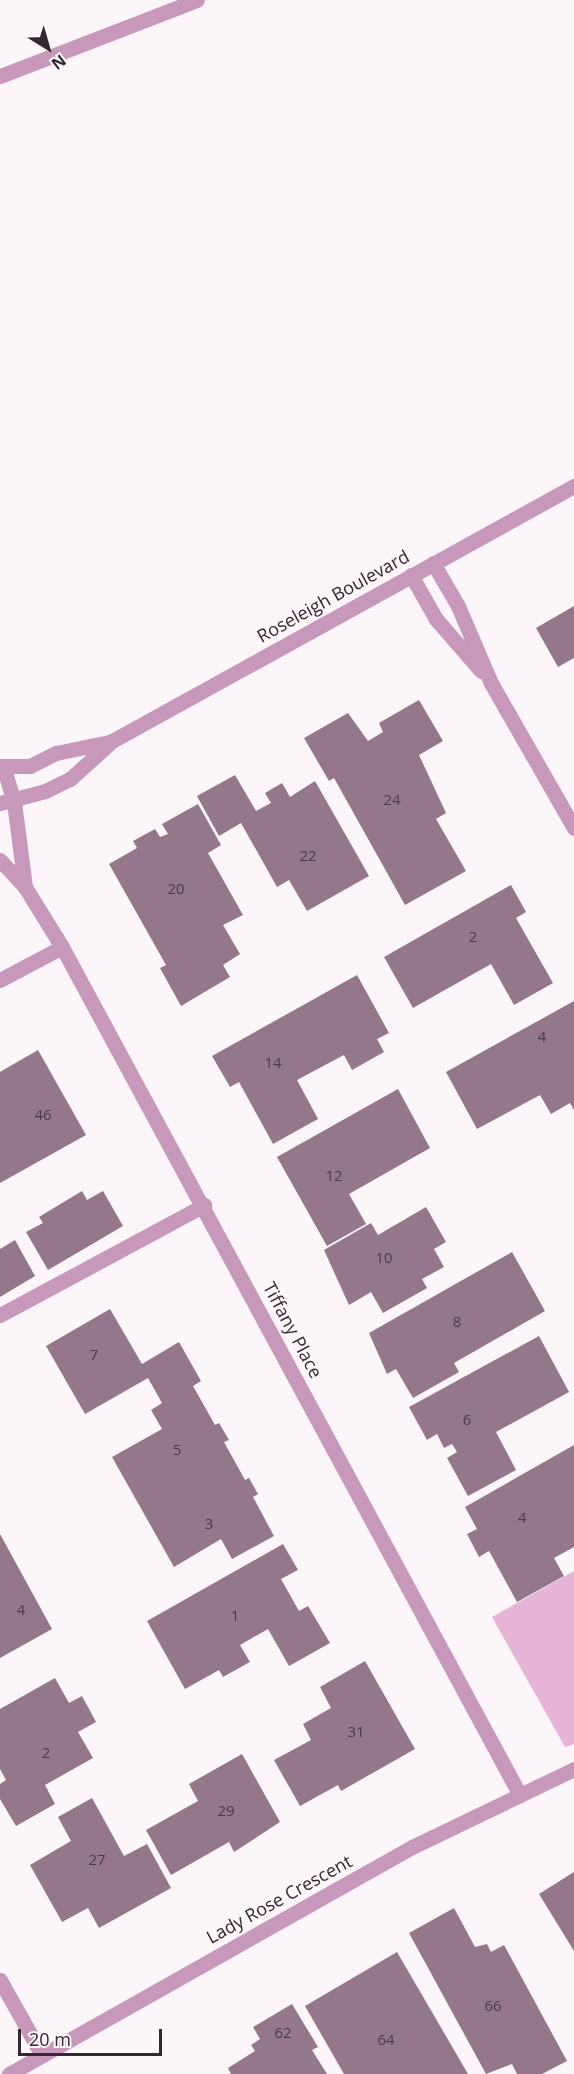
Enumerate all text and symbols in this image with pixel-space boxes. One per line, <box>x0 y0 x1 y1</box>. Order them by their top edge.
north arrow <box>18 18 78 78</box>
text: N <box>47 50 71 75</box>
street label: Roseleigh Boulevard <box>253 545 413 647</box>
house number: 24 <box>383 791 401 809</box>
house number: 22 <box>299 847 317 865</box>
house number: 20 <box>167 880 185 898</box>
house number: 2 <box>469 928 477 946</box>
house number: 4 <box>538 1028 546 1046</box>
house number: 14 <box>264 1054 282 1072</box>
house number: 46 <box>34 1106 52 1124</box>
house number: 12 <box>325 1167 343 1185</box>
house number: 10 <box>375 1249 393 1267</box>
street label: Tiffany Place <box>259 1278 327 1382</box>
house number: 8 <box>453 1313 461 1331</box>
house number: 7 <box>90 1346 98 1364</box>
house number: 6 <box>463 1411 471 1429</box>
house number: 5 <box>173 1441 181 1459</box>
house number: 4 <box>518 1509 526 1527</box>
house number: 3 <box>205 1515 213 1533</box>
house number: 4 <box>17 1601 25 1619</box>
house number: 1 <box>231 1607 239 1625</box>
house number: 31 <box>347 1723 365 1741</box>
house number: 2 <box>42 1744 50 1762</box>
house number: 29 <box>217 1802 235 1820</box>
street label: Lady Rose Crescent <box>202 1850 356 1948</box>
house number: 27 <box>88 1851 106 1869</box>
house number: 66 <box>484 1997 502 2015</box>
scale bar <box>21 2017 165 2055</box>
house number: 62 <box>274 2024 292 2042</box>
text: 20 m <box>29 2027 71 2051</box>
house number: 64 <box>377 2031 395 2049</box>

